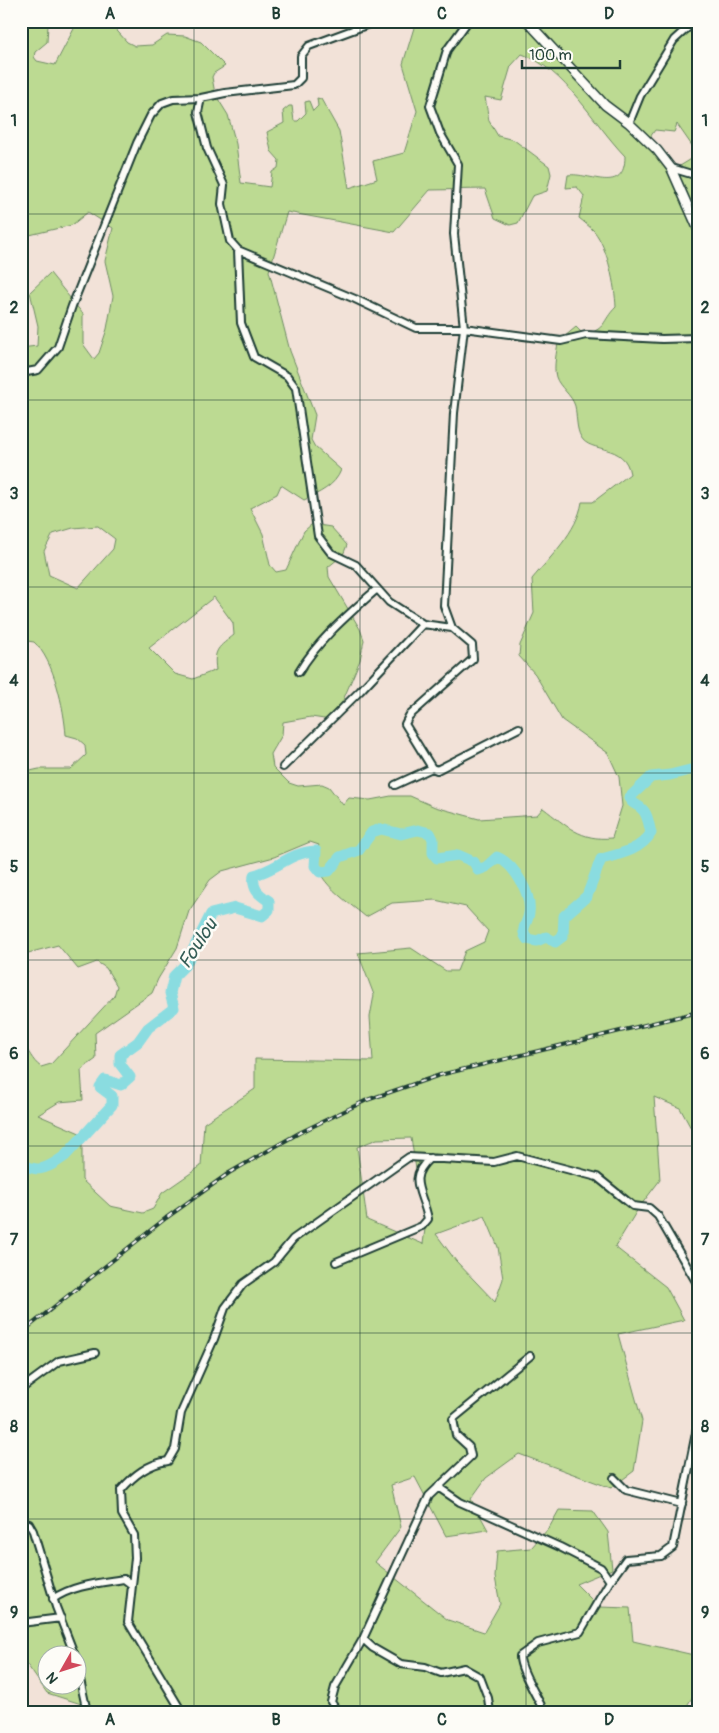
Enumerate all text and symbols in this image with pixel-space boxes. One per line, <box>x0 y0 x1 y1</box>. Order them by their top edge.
text: A <box>105 4 116 24</box>
text: B <box>271 4 281 24</box>
text: C <box>437 4 447 24</box>
text: D <box>604 4 614 24</box>
scale bar <box>522 38 619 70</box>
text: 100 m <box>529 46 572 65</box>
text: 1 <box>11 111 17 131</box>
text: 1 <box>702 111 708 131</box>
text: 2 <box>10 298 19 318</box>
text: 2 <box>701 298 710 318</box>
text: 3 <box>10 484 19 504</box>
text: 3 <box>701 484 710 504</box>
text: 4 <box>9 671 19 691</box>
text: 4 <box>700 671 710 691</box>
text: 5 <box>10 857 19 877</box>
text: 5 <box>701 857 710 877</box>
water label: Foulou <box>173 913 224 973</box>
text: 6 <box>9 1044 19 1064</box>
text: 6 <box>700 1044 710 1064</box>
text: 7 <box>10 1230 19 1250</box>
text: 7 <box>701 1230 710 1250</box>
text: 8 <box>10 1417 18 1437</box>
text: 8 <box>701 1417 709 1437</box>
text: 9 <box>10 1603 18 1623</box>
text: 9 <box>701 1603 709 1623</box>
north arrow <box>38 1646 88 1696</box>
text: N <box>43 1669 62 1687</box>
text: A <box>105 1710 116 1730</box>
text: B <box>271 1710 281 1730</box>
text: C <box>437 1710 447 1730</box>
text: D <box>604 1710 614 1730</box>

